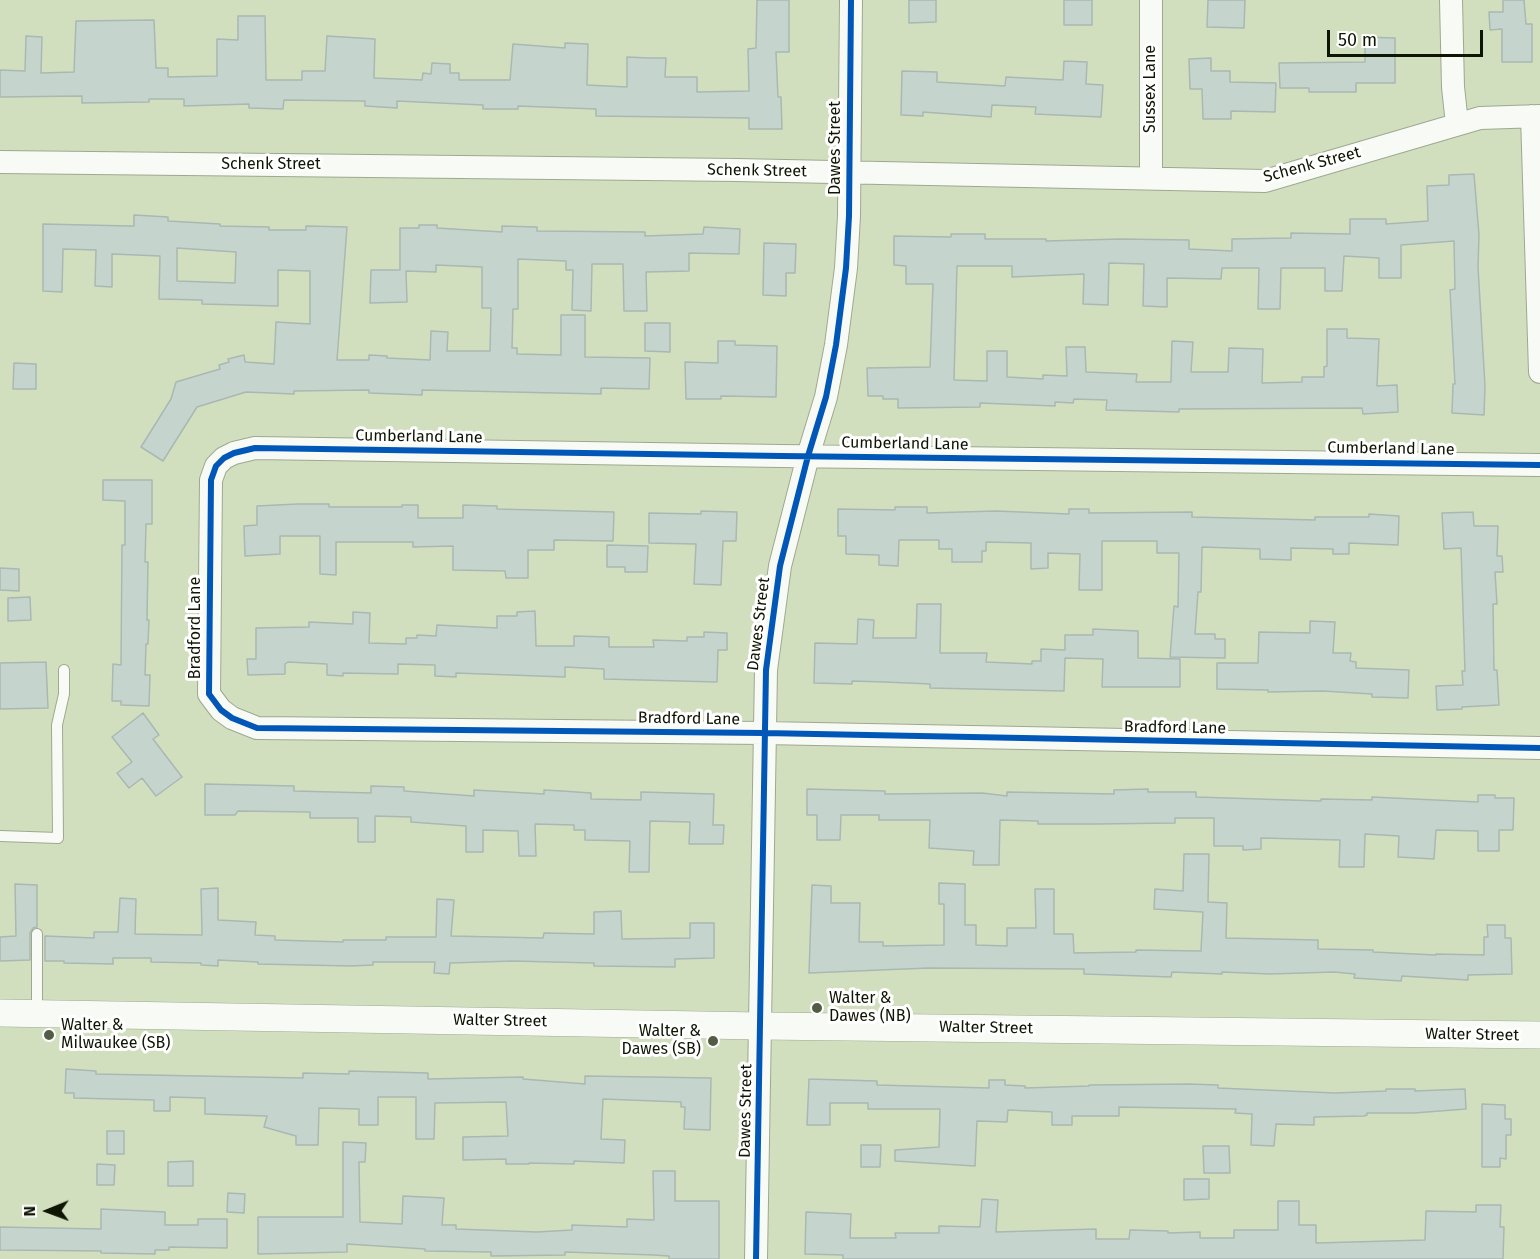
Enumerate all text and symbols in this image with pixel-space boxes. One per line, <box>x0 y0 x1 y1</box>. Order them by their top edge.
scale bar <box>1330 18 1486 56</box>
text: 50 m <box>1338 29 1377 51</box>
street label: Sussex Lane <box>1141 45 1161 133</box>
street label: Dawes Street <box>826 101 846 195</box>
street label: Schenk Street <box>1261 143 1363 187</box>
street label: Schenk Street <box>221 155 321 175</box>
street label: Schenk Street <box>707 161 807 181</box>
street label: Cumberland Lane <box>355 426 483 448</box>
street label: Cumberland Lane <box>841 433 969 455</box>
street label: Cumberland Lane <box>1327 438 1455 460</box>
street label: Dawes Street <box>744 576 774 672</box>
street label: Bradford Lane <box>186 577 206 679</box>
street label: Bradford Lane <box>638 709 740 729</box>
street label: Bradford Lane <box>1124 718 1226 738</box>
place label: Walter & Dawes (NB) <box>829 989 911 1027</box>
marker: Walter & Dawes (NB) <box>810 1001 824 1015</box>
street label: Walter Street <box>453 1011 547 1031</box>
place label: Walter & Milwaukee (SB) <box>61 1016 170 1054</box>
street label: Walter Street <box>939 1018 1033 1038</box>
place label: Walter & Dawes (SB) <box>622 1022 701 1060</box>
street label: Walter Street <box>1425 1025 1519 1045</box>
marker: Walter & Milwaukee (SB) <box>42 1028 56 1042</box>
marker: Walter & Dawes (SB) <box>706 1034 720 1048</box>
street label: Dawes Street <box>736 1064 756 1158</box>
north arrow <box>18 1181 78 1241</box>
text: N <box>20 1206 39 1217</box>

